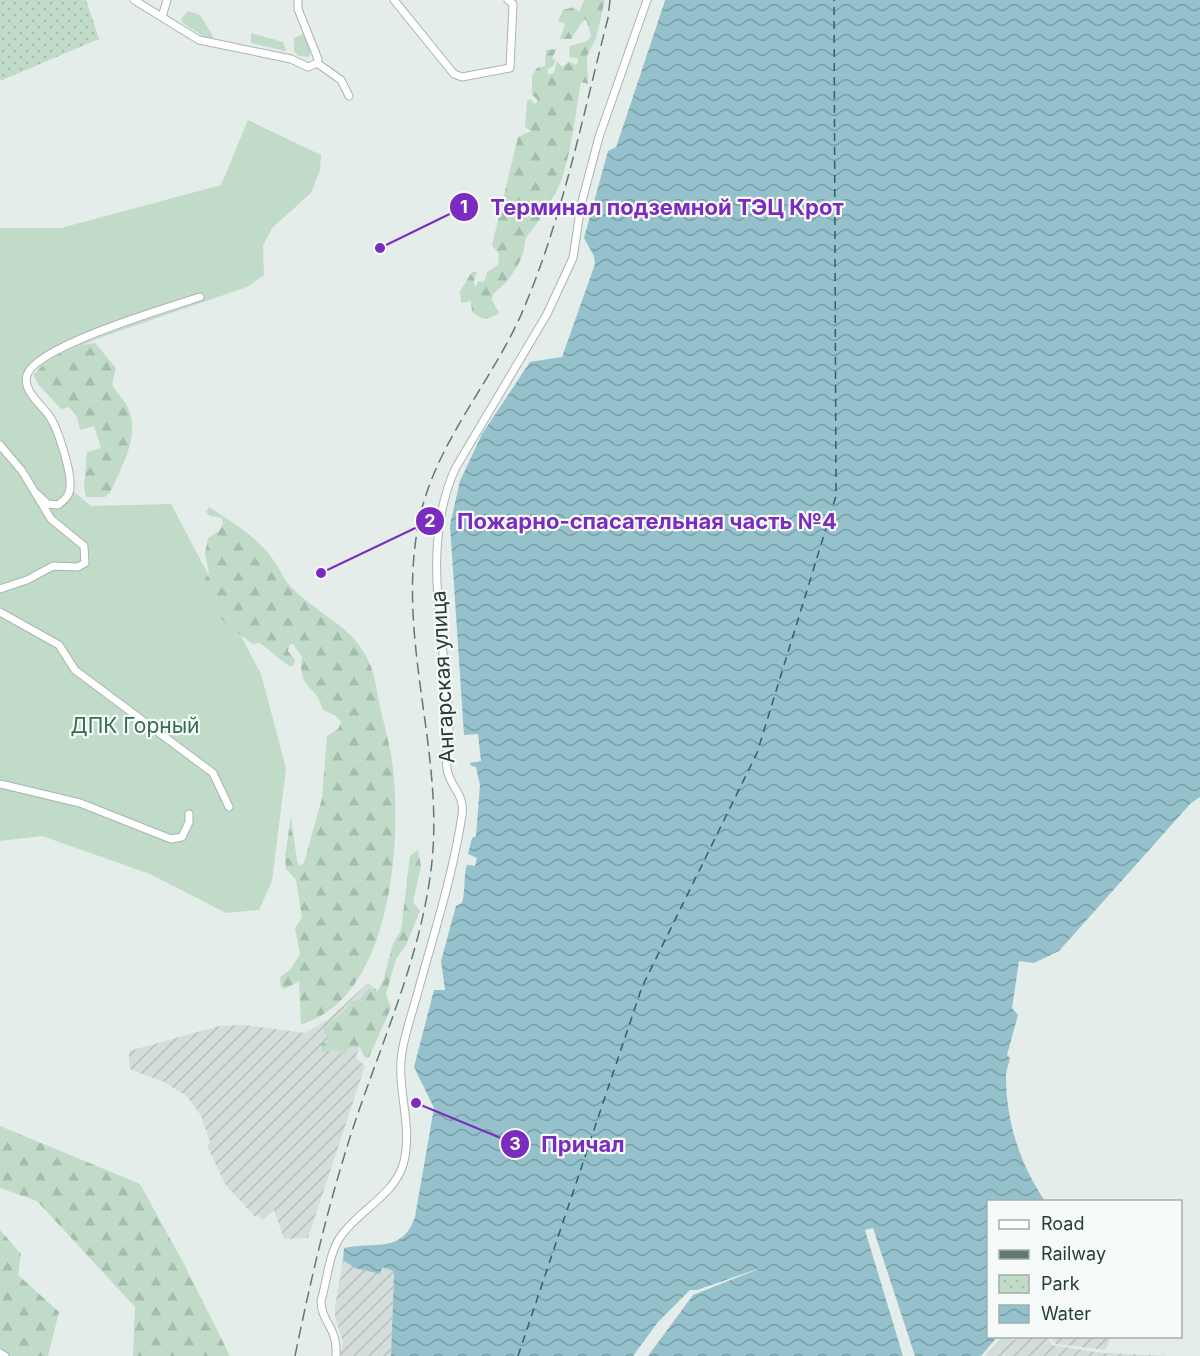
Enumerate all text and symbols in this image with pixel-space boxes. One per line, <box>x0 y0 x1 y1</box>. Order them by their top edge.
callout: Терминал подземной ТЭЦ Крот <box>449 187 856 227</box>
text: Терминал подземной ТЭЦ Крот <box>490 194 844 220</box>
text: 1 <box>460 196 468 217</box>
callout: Пожарно-спасательная часть №4 <box>415 501 849 541</box>
text: Пожарно-спасательная часть №4 <box>457 508 837 534</box>
text: 2 <box>424 510 436 531</box>
street label: Ангарская улица <box>425 590 460 764</box>
park label: ДПК Горный <box>70 713 200 738</box>
callout: Причал <box>500 1124 637 1164</box>
text: Причал <box>541 1131 625 1157</box>
text: 3 <box>509 1133 521 1154</box>
legend <box>987 1200 1182 1338</box>
text: Road <box>1041 1213 1084 1234</box>
text: Railway <box>1041 1243 1106 1264</box>
text: Park <box>1041 1273 1080 1294</box>
text: Water <box>1041 1303 1091 1324</box>

